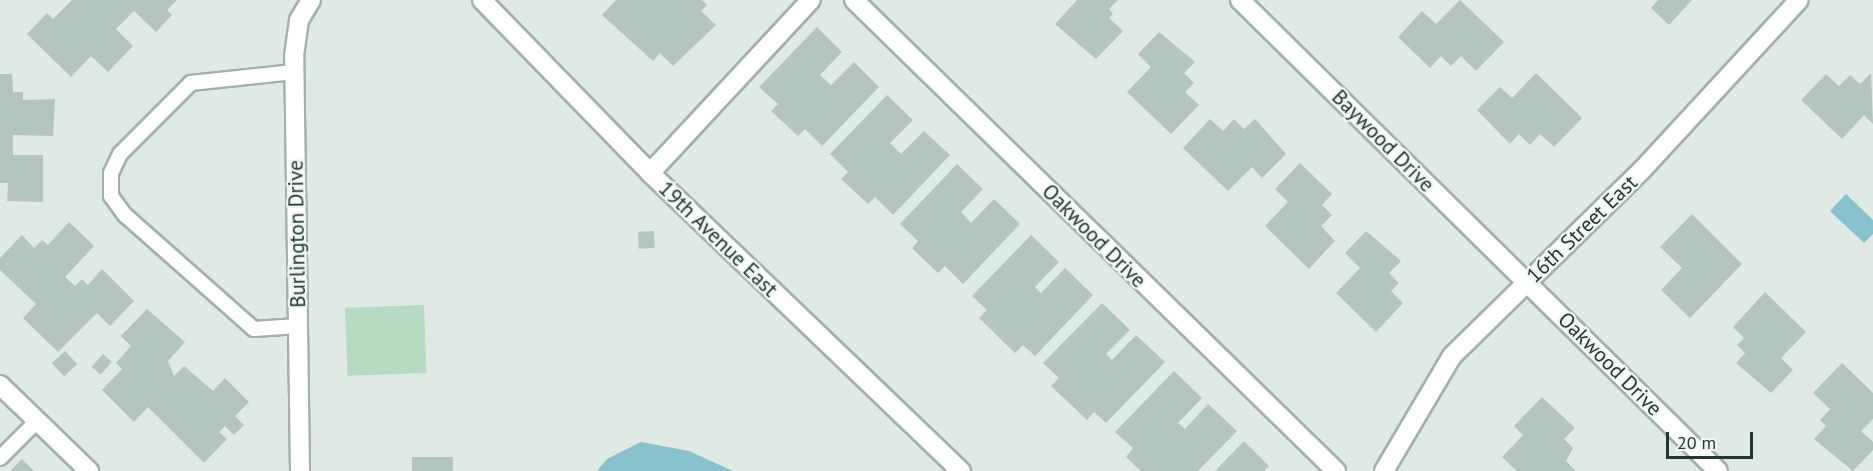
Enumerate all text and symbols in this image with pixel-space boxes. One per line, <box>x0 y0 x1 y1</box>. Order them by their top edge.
street label: Baywood Drive <box>1327 85 1439 197</box>
street label: Burlington Drive <box>283 160 311 308</box>
street label: 16th Street East <box>1521 170 1643 288</box>
street label: 19th Avenue East <box>653 176 783 302</box>
street label: Oakwood Drive <box>1037 179 1151 293</box>
street label: Oakwood Drive <box>1553 307 1667 421</box>
scale bar <box>1669 420 1756 458</box>
text: 20 m <box>1677 431 1716 454</box>

